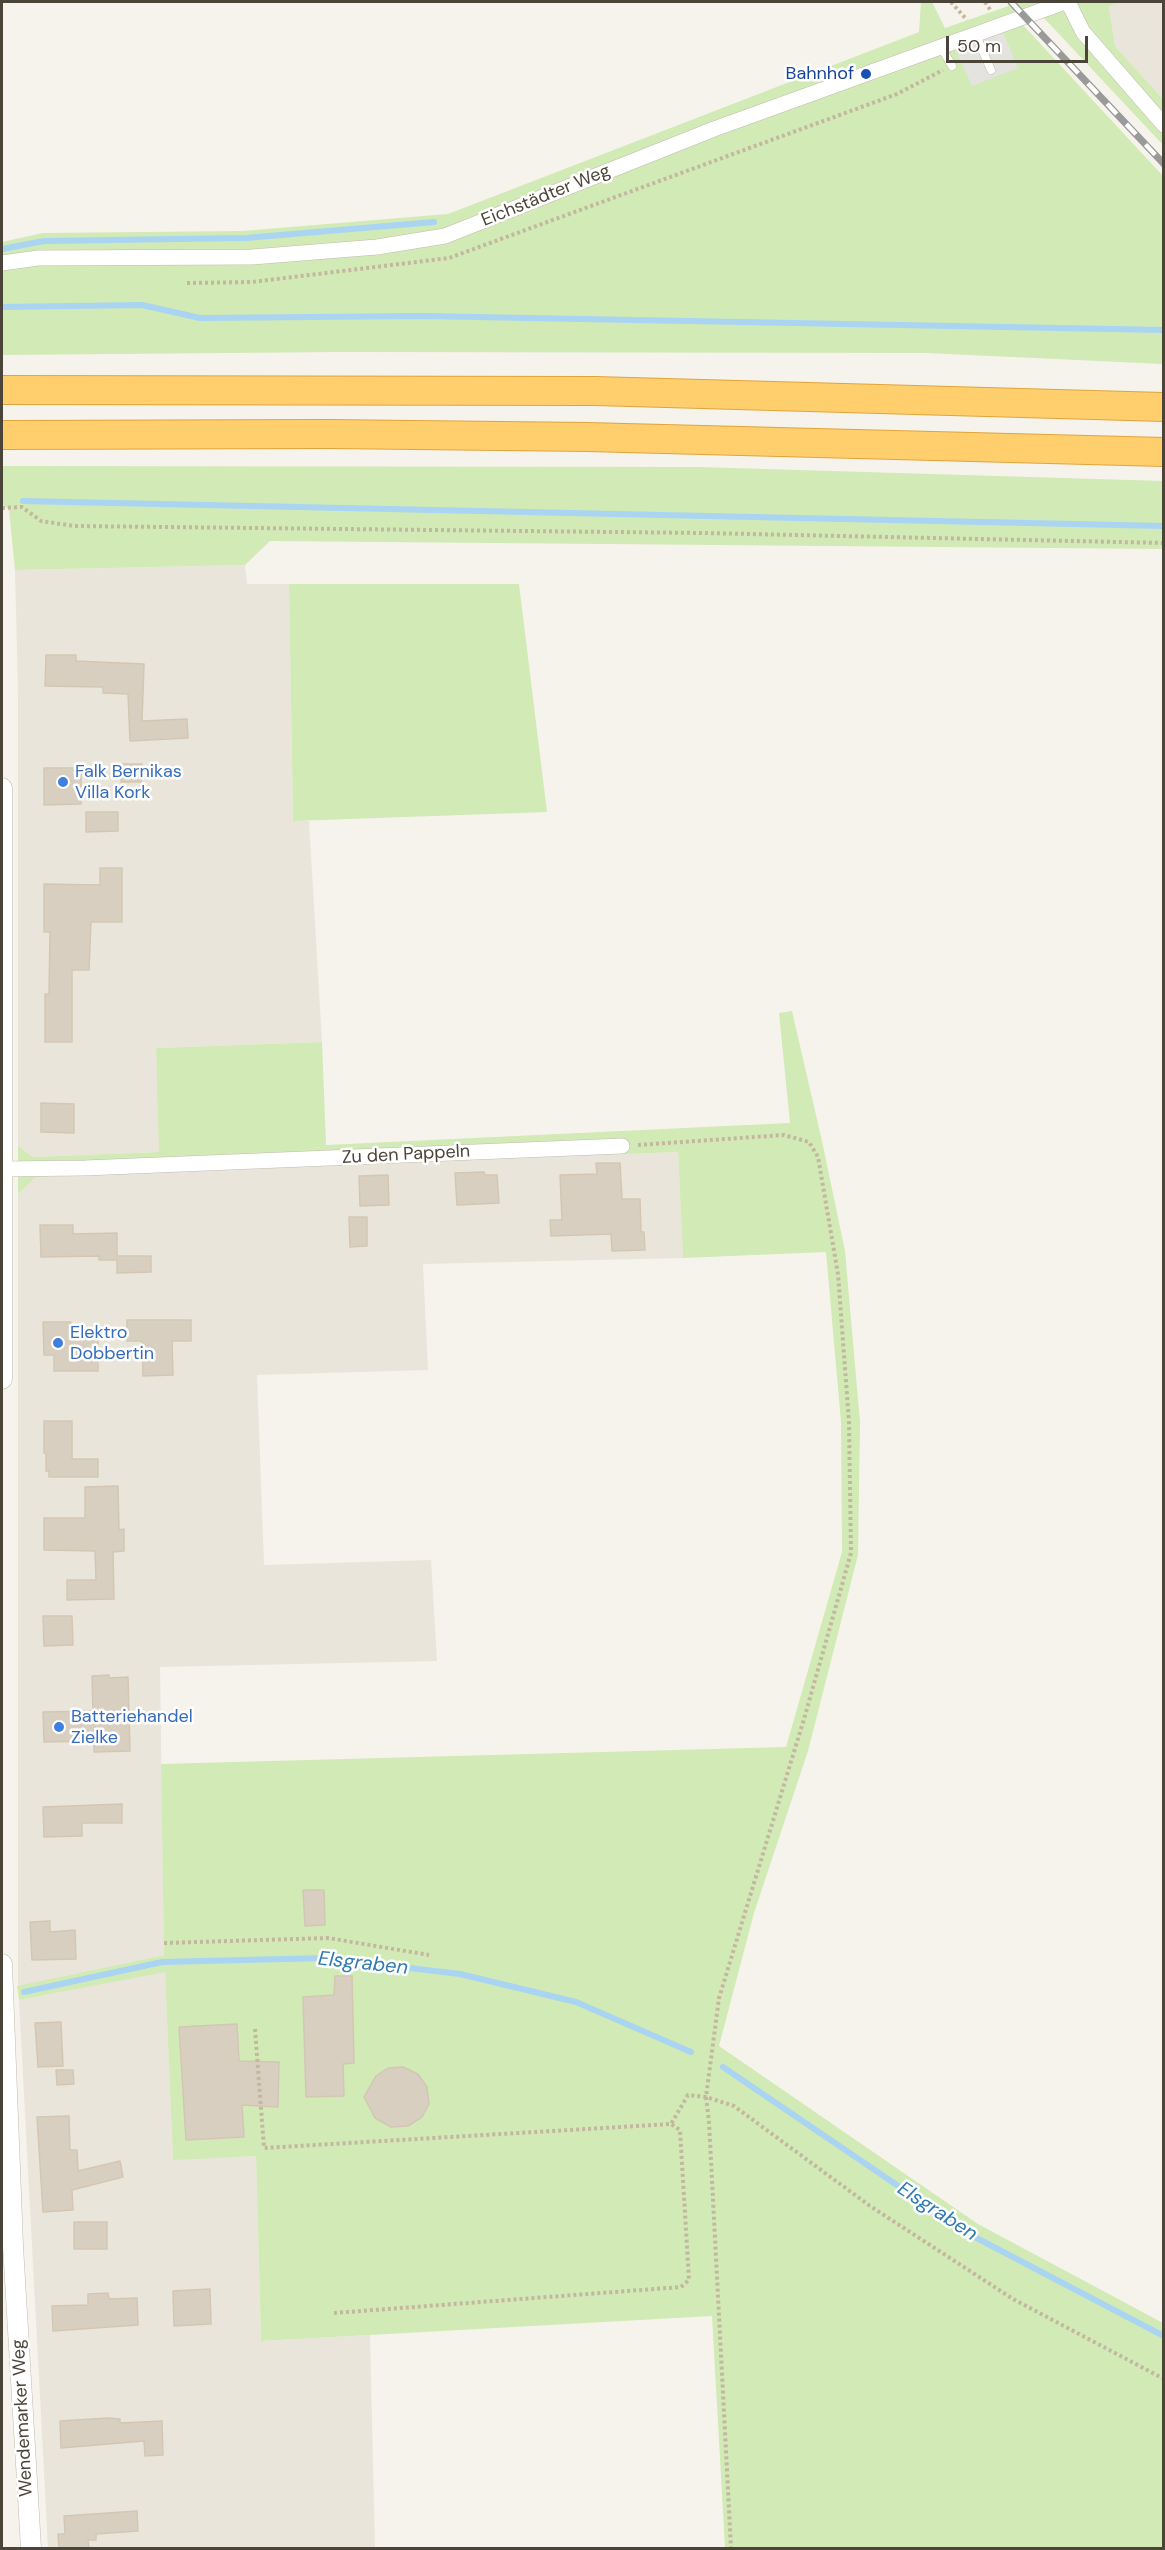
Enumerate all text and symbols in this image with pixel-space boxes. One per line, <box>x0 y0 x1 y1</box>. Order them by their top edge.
scale bar <box>949 24 1092 62</box>
text: 50 m <box>957 34 1001 58</box>
place label: Bahnhof <box>786 63 854 85</box>
marker: Bahnhof <box>859 67 873 81</box>
street label: Eichstädter Weg <box>478 160 614 232</box>
place label: Falk Bernikas Villa Kork <box>75 761 182 804</box>
marker: Falk Bernikas Villa Kork <box>56 775 70 789</box>
street label: Zu den Pappeln <box>341 1141 471 1169</box>
place label: Elektro Dobbertin <box>70 1322 154 1364</box>
marker: Elektro Dobbertin <box>51 1336 65 1350</box>
place label: Batteriehandel Zielke <box>71 1706 193 1748</box>
marker: Batteriehandel Zielke <box>52 1720 66 1734</box>
water label: Elsgraben <box>317 1947 409 1981</box>
water label: Elsgraben <box>893 2177 981 2247</box>
street label: Wendemarker Weg <box>8 2339 38 2497</box>

